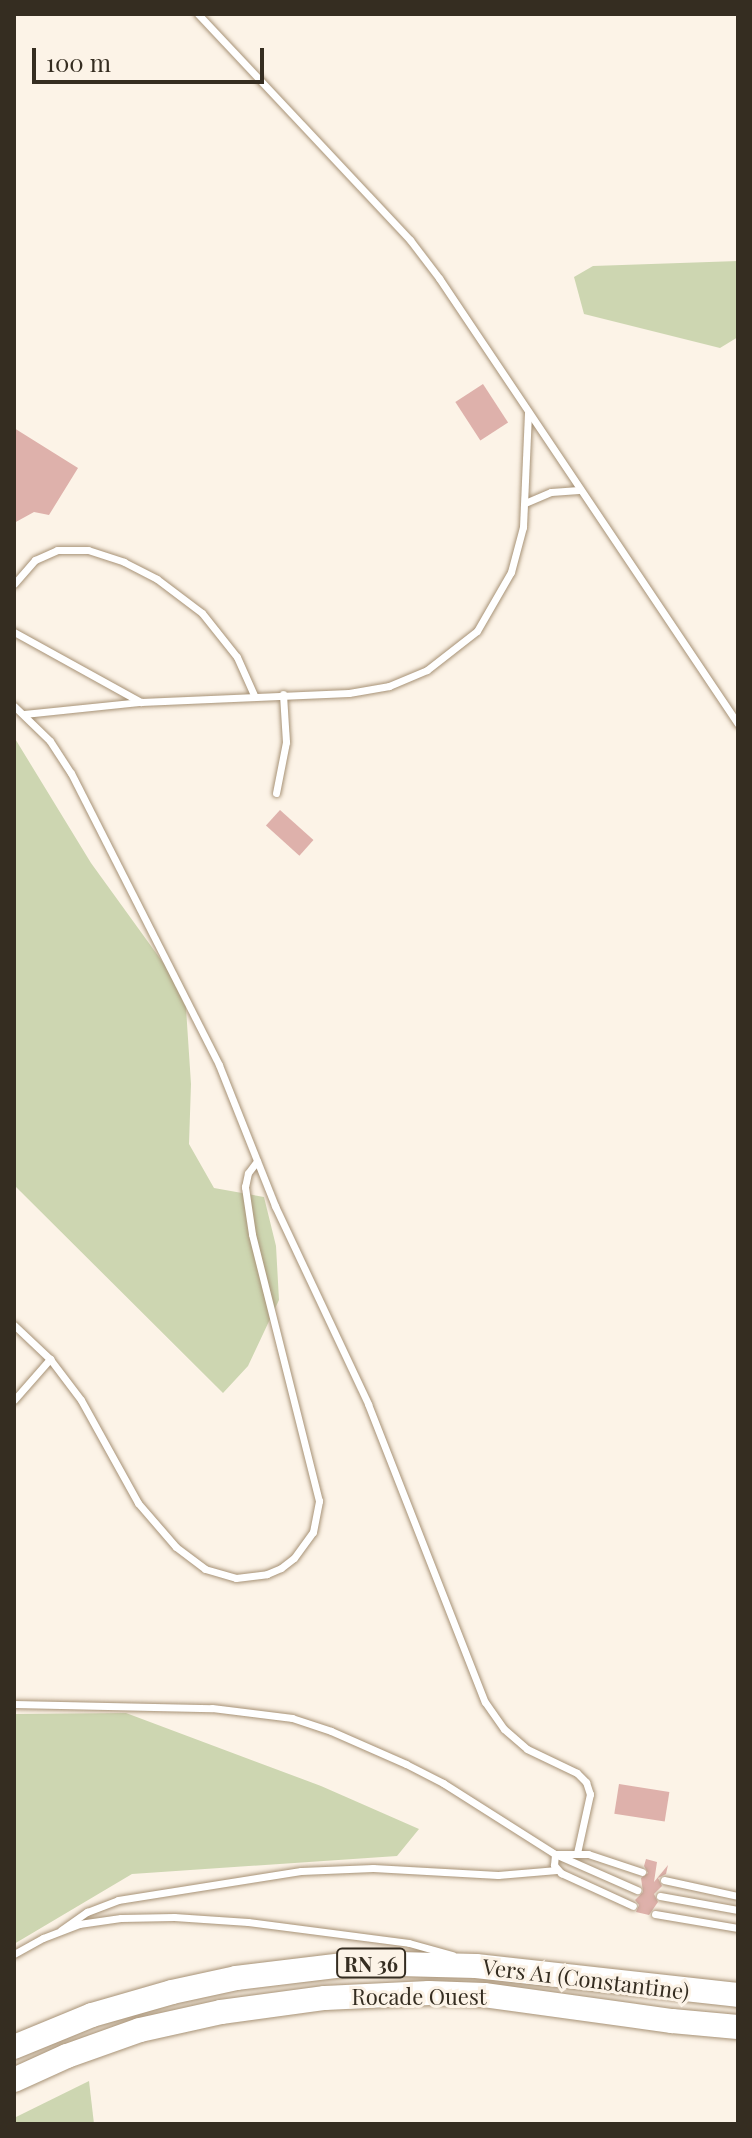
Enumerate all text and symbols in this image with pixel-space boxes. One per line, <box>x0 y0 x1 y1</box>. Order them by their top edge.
scale bar <box>36 32 268 82</box>
text: 100 m <box>46 46 111 78</box>
road number: RN 36 <box>335 1947 407 1979</box>
street label: Vers A1 (Constantine) <box>481 1953 691 2005</box>
street label: Rocade Ouest <box>351 1984 487 2010</box>

